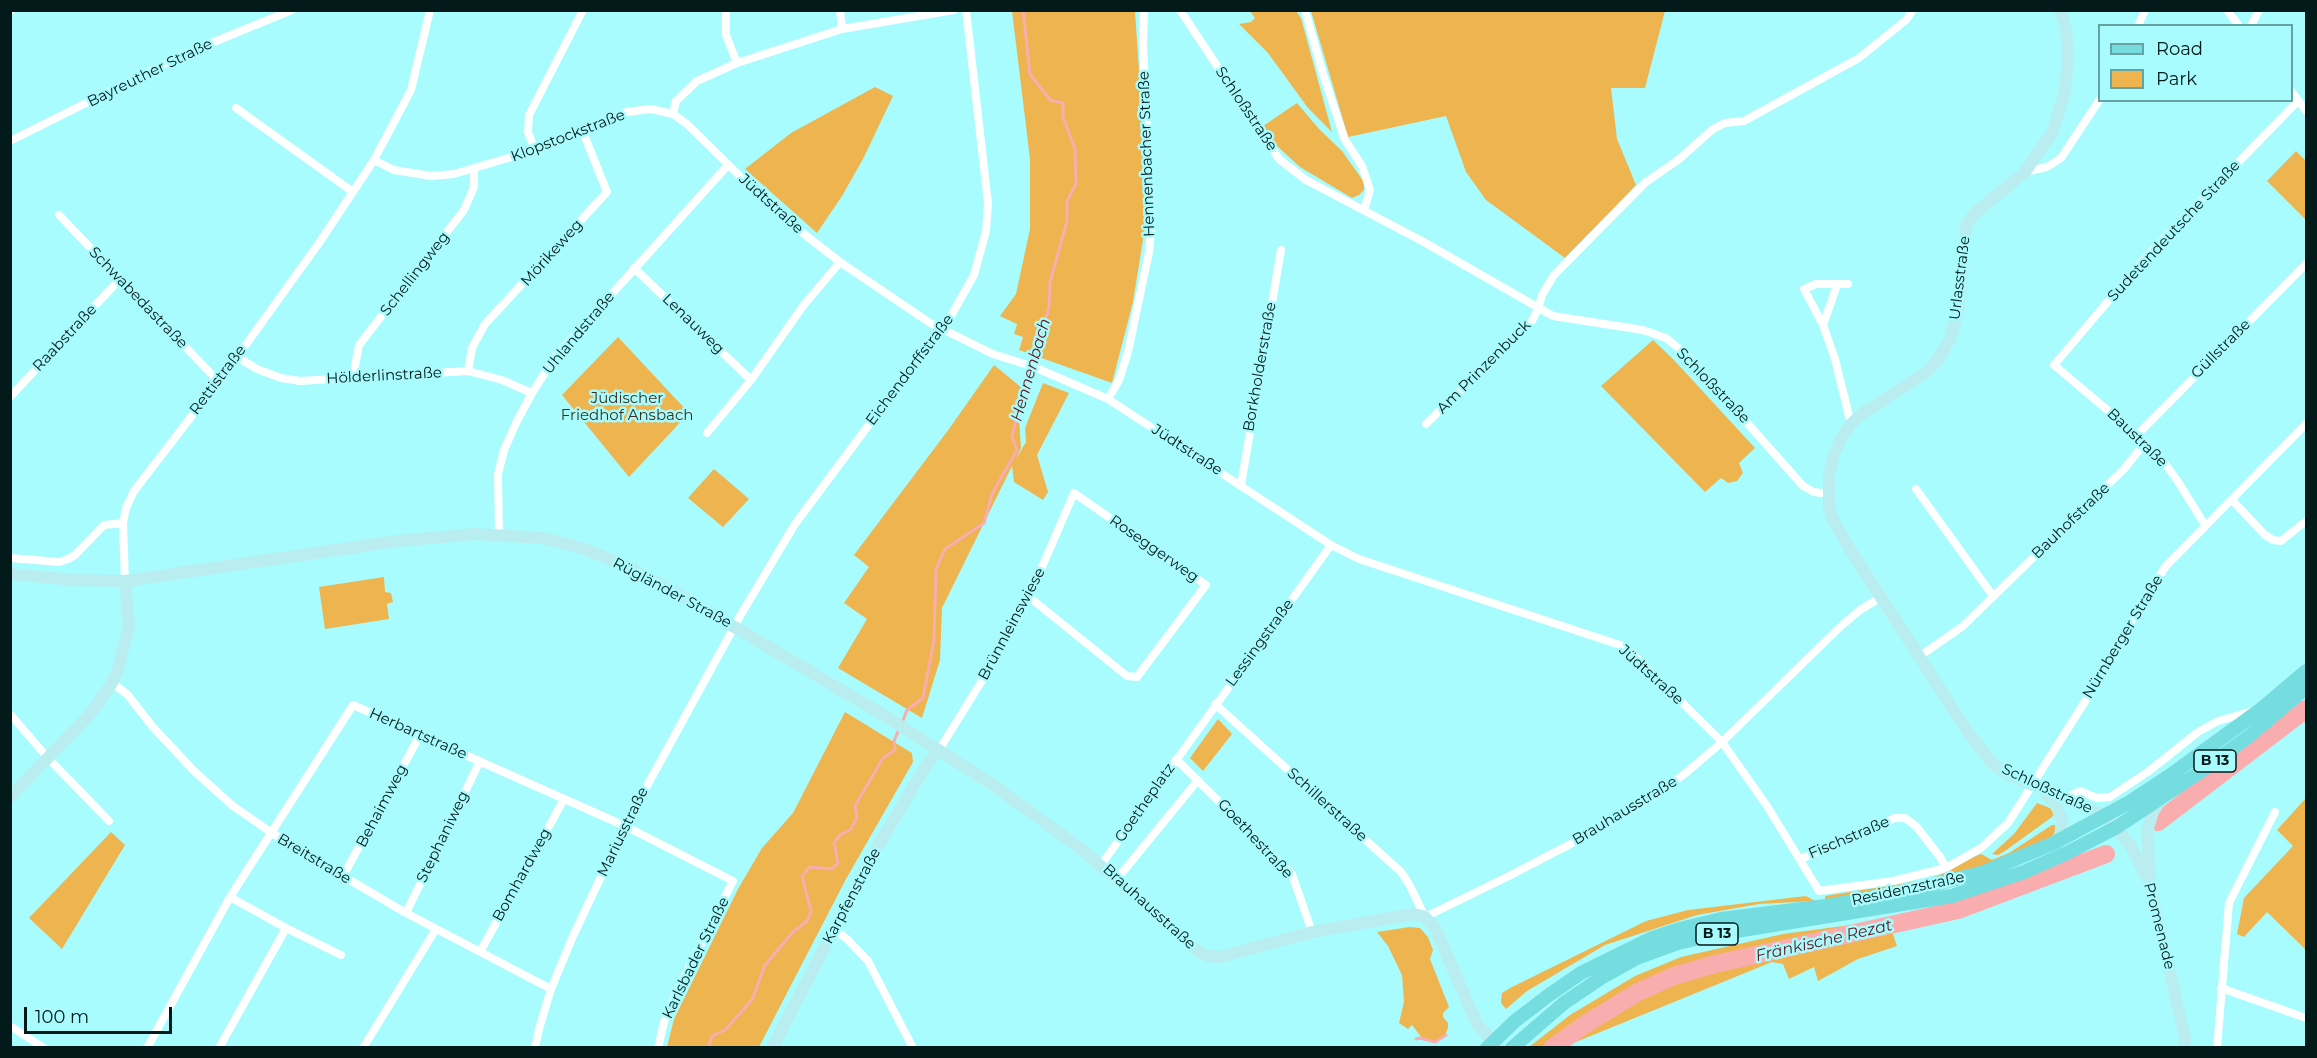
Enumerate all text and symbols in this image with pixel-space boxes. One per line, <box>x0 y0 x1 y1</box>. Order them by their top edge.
legend <box>2098 24 2293 102</box>
street label: Bayreuther Straße <box>85 35 215 111</box>
text: Road <box>2156 38 2203 60</box>
street label: Schloßstraße <box>1211 63 1281 155</box>
text: Park <box>2156 68 2197 90</box>
street label: Hennenbacher Straße <box>1135 71 1159 237</box>
street label: Klopstockstraße <box>508 106 628 166</box>
street label: Sudetendeutsche Straße <box>2104 157 2244 305</box>
street label: Jüdtstraße <box>735 170 807 238</box>
street label: Mörikeweg <box>517 216 587 290</box>
street label: Schellingweg <box>377 228 453 320</box>
street label: Urlasstraße <box>1946 235 1974 321</box>
street label: Schwabedastraße <box>85 243 191 353</box>
street label: Uhlandstraße <box>539 288 619 378</box>
street label: Lenauweg <box>658 290 728 358</box>
street label: Raabstraße <box>29 301 101 375</box>
street label: Borkholderstraße <box>1240 301 1280 433</box>
street label: Eichendorffstraße <box>862 311 958 429</box>
water label: Hennenbach <box>1007 316 1055 424</box>
street label: Am Prinzenbuck <box>1433 316 1535 418</box>
street label: Güllstraße <box>2188 316 2254 382</box>
street label: Rettistraße <box>186 342 250 418</box>
street label: Schloßstraße <box>1673 345 1753 427</box>
street label: Hölderlinstraße <box>326 364 442 388</box>
park label: Jüdischer Friedhof Ansbach <box>561 390 693 425</box>
street label: Baustraße <box>2103 405 2171 471</box>
street label: Jüdtstraße <box>1148 421 1226 479</box>
street label: Bauhofstraße <box>2028 479 2114 563</box>
street label: Roseggerweg <box>1106 512 1202 586</box>
street label: Rügländer Straße <box>609 554 735 632</box>
street label: Brünnleinswiese <box>975 565 1049 683</box>
street label: Nürnberger Straße <box>2079 572 2167 702</box>
street label: Lessingstraße <box>1222 596 1298 690</box>
street label: Jüdtstraße <box>1615 641 1687 709</box>
street label: Herbartstraße <box>366 704 470 764</box>
road number: B 13 <box>2194 750 2236 772</box>
street label: Goetheplatz <box>1111 760 1179 846</box>
street label: Schloßstraße <box>1999 760 2095 818</box>
street label: Behaimweg <box>353 761 411 851</box>
street label: Schillerstraße <box>1283 764 1371 846</box>
street label: Brauhausstraße <box>1569 773 1681 849</box>
street label: Mariusstraße <box>594 784 652 880</box>
street label: Stephaniweg <box>413 788 473 886</box>
street label: Goethestraße <box>1214 796 1296 882</box>
street label: Fischstraße <box>1806 813 1892 863</box>
street label: Bomhardweg <box>489 825 555 925</box>
street label: Breitstraße <box>274 830 354 888</box>
street label: Karpfenstraße <box>819 845 885 947</box>
street label: Brauhausstraße <box>1099 861 1199 953</box>
street label: Residenzstraße <box>1850 868 1966 910</box>
street label: Promenade <box>2140 881 2178 971</box>
street label: Karlsbader Straße <box>659 894 733 1022</box>
water label: Fränkische Rezat <box>1754 916 1894 966</box>
road number: B 13 <box>1696 923 1738 945</box>
scale bar <box>27 995 176 1033</box>
text: 100 m <box>35 1006 89 1028</box>

